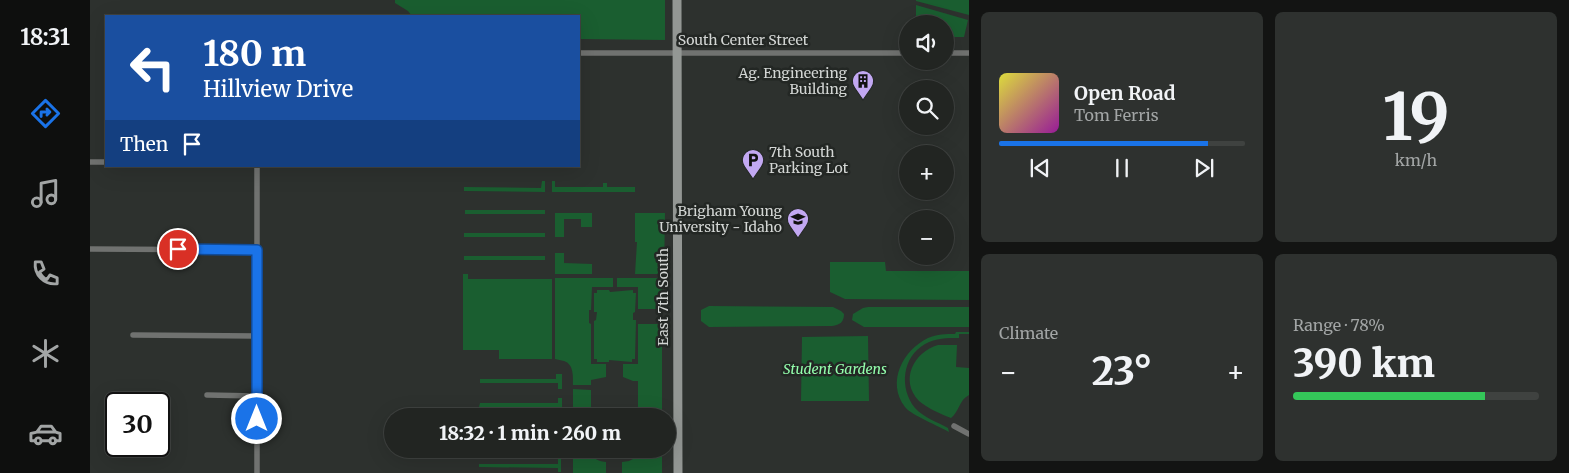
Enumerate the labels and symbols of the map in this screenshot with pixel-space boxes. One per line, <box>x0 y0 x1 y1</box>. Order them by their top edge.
street label: South Center Street <box>678 31 809 49</box>
place label: Ag. Engineering Building <box>737 64 848 98</box>
building icon: Ag. Engineering Building <box>851 69 875 100</box>
place label: 7th South Parking Lot <box>769 143 849 177</box>
parking icon: 7th South Parking Lot <box>741 148 765 179</box>
place label: Brigham Young University - Idaho <box>659 202 783 236</box>
school or university icon: Brigham Young University - Idaho <box>786 207 810 238</box>
pin <box>157 228 199 270</box>
street label: East 7th South <box>654 248 672 346</box>
park label: Student Gardens <box>783 360 887 378</box>
speed limit sign: 30 <box>105 392 170 457</box>
position arrow <box>230 392 282 444</box>

